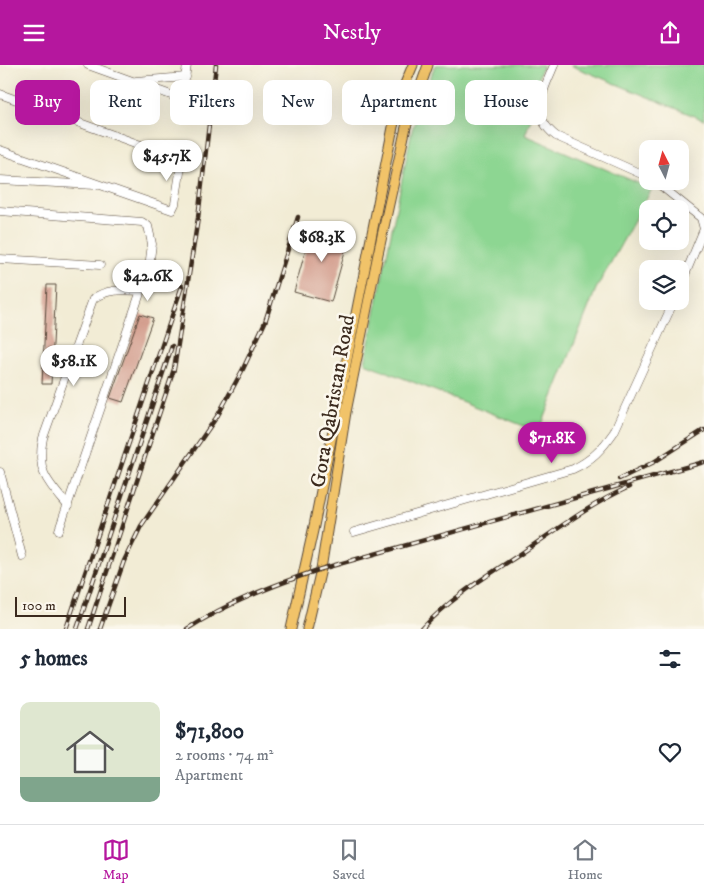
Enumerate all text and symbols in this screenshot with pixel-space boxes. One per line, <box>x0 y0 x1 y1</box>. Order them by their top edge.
icon: menu <box>20 19 48 47</box>
text: Nestly <box>323 19 381 46</box>
icon: share <box>656 19 684 47</box>
chip: Buy <box>15 80 80 125</box>
chip: Rent <box>90 80 160 125</box>
chip: Filters <box>170 80 253 125</box>
chip: New <box>263 80 332 125</box>
chip: Apartment <box>342 80 455 125</box>
chip: House <box>465 80 547 125</box>
pin: $45.7K <box>126 139 208 182</box>
north arrow <box>639 140 689 190</box>
map controls <box>639 140 689 310</box>
text: $45.7K <box>143 146 191 166</box>
button: locate <box>639 200 689 250</box>
pin: $68.3K <box>281 221 363 263</box>
text: $68.3K <box>299 227 345 247</box>
pin: $42.6K <box>107 259 189 302</box>
button: layers <box>639 260 689 310</box>
text: $42.6K <box>123 266 173 286</box>
street label: Gora Qabristan Road <box>305 312 361 490</box>
pin: $58.1K <box>33 345 115 387</box>
text: $58.1K <box>51 351 97 371</box>
pin: $71.8K <box>511 421 593 464</box>
text: $71.8K <box>529 428 575 448</box>
scale bar <box>15 594 126 617</box>
text: 100 m <box>22 597 56 615</box>
icon: filters <box>656 645 684 673</box>
text: 5 homes <box>20 646 88 672</box>
text: $71,800 <box>175 719 244 745</box>
icon: home <box>60 722 120 782</box>
icon: heart <box>656 738 684 766</box>
text: 2 rooms · 74 m² <box>175 745 273 765</box>
text: Apartment <box>175 765 243 785</box>
tab: Map <box>102 836 130 884</box>
tab: Saved <box>333 836 365 884</box>
tab: Home <box>568 836 602 884</box>

